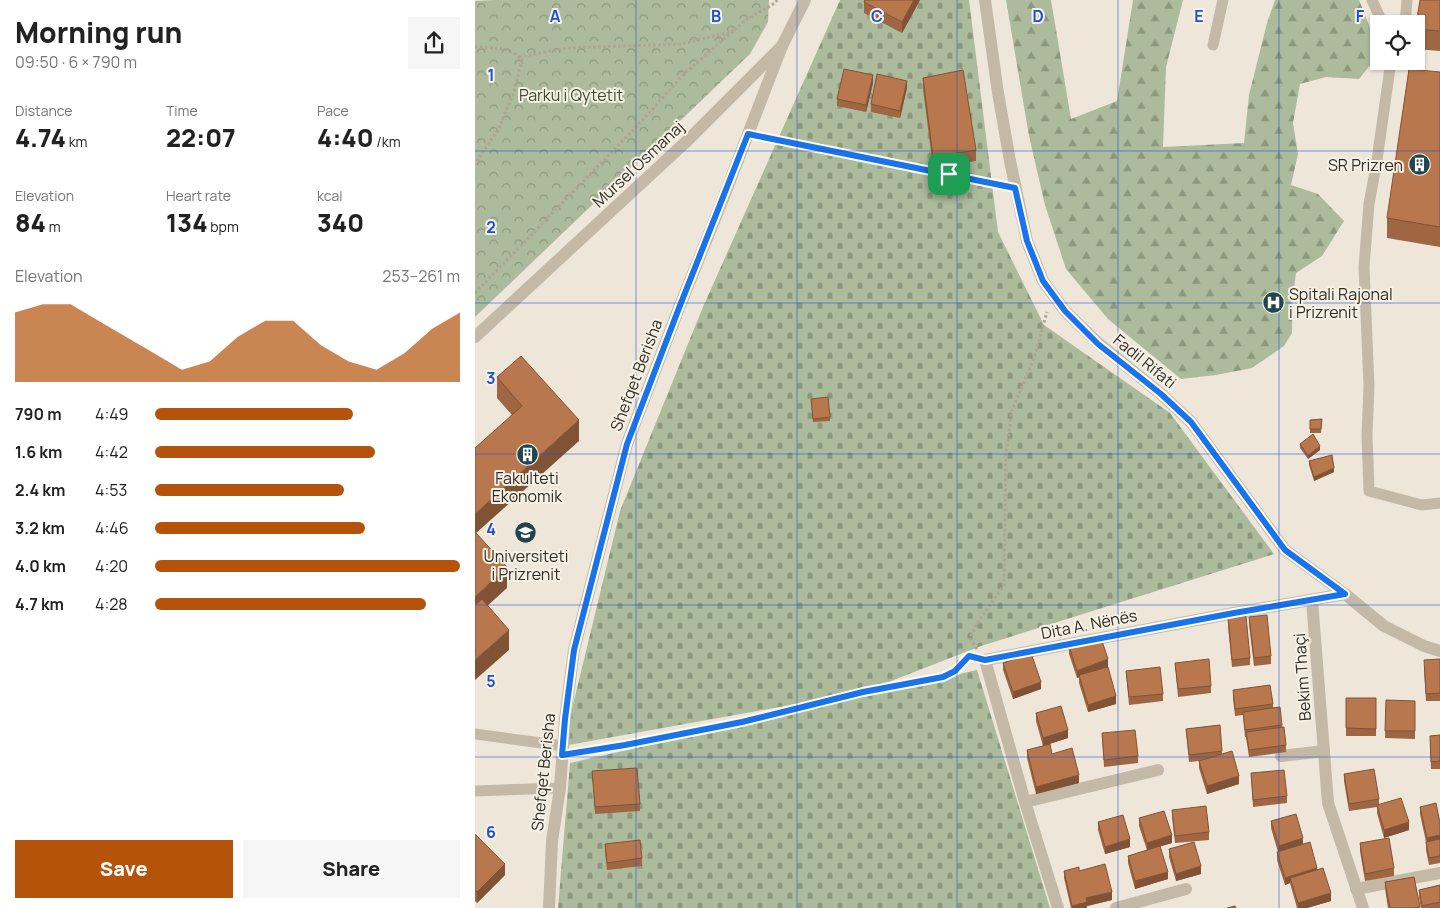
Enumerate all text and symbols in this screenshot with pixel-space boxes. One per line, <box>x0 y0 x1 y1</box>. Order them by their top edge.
text: A <box>550 5 561 27</box>
text: B <box>711 5 721 27</box>
text: C <box>871 5 883 27</box>
text: D <box>1032 5 1044 27</box>
text: E <box>1194 5 1204 27</box>
text: F <box>1356 5 1365 27</box>
text: Morning run <box>15 13 182 51</box>
map controls <box>1370 15 1425 70</box>
button: locate <box>1370 15 1425 70</box>
button: share <box>408 17 460 69</box>
text: 09:50 · 6 × 790 m <box>15 51 137 73</box>
text: 1 <box>487 64 495 86</box>
park label: Parku i Qytetit <box>519 84 623 106</box>
text: Distance <box>15 101 72 120</box>
text: Time <box>166 101 198 120</box>
text: Pace <box>317 101 349 120</box>
street label: Mursel Osmanaj <box>587 116 689 212</box>
text: 4.74 <box>15 120 66 155</box>
text: 22:07 <box>166 120 236 155</box>
text: 4:40 <box>317 120 374 155</box>
text: km <box>66 132 87 151</box>
text: /km <box>374 132 401 151</box>
pin <box>928 153 970 195</box>
building icon: SR Prizren <box>1407 153 1431 177</box>
place label: SR Prizren <box>1328 154 1403 176</box>
icon: arrive <box>935 160 963 188</box>
text: Elevation <box>15 186 74 205</box>
text: Heart rate <box>166 186 231 205</box>
text: kcal <box>317 186 343 205</box>
text: 84 <box>15 205 46 240</box>
text: 134 <box>166 205 208 240</box>
text: 340 <box>317 205 364 240</box>
text: 2 <box>486 216 496 238</box>
text: m <box>46 217 61 236</box>
text: bpm <box>208 217 239 236</box>
text: Elevation <box>15 265 83 287</box>
text: 253–261 m <box>382 265 460 287</box>
place label: Spitali Rajonal i Prizrenit <box>1289 283 1393 323</box>
hospital icon: Spitali Rajonal i Prizrenit <box>1261 291 1285 315</box>
street label: Shefqet Berisha <box>605 316 667 434</box>
street label: Fadil Rifati <box>1109 329 1181 393</box>
text: 3 <box>486 367 496 389</box>
text: 790 m <box>15 403 62 425</box>
text: 4:49 <box>95 403 128 425</box>
text: 1.6 km <box>15 441 62 463</box>
text: 4:42 <box>95 441 128 463</box>
building icon: Fakulteti Ekonomik <box>515 442 539 466</box>
place label: Fakulteti Ekonomik <box>492 467 563 507</box>
text: 2.4 km <box>15 479 65 501</box>
text: 4:53 <box>95 479 127 501</box>
text: 3.2 km <box>15 517 65 539</box>
text: 4:46 <box>95 517 129 539</box>
text: 4 <box>486 518 496 540</box>
school or university icon: Universiteti i Prizrenit <box>514 520 538 544</box>
place label: Universiteti i Prizrenit <box>484 545 568 585</box>
text: 4.0 km <box>15 555 66 577</box>
text: 4:20 <box>95 555 128 577</box>
text: 4.7 km <box>15 593 64 615</box>
text: 4:28 <box>95 593 128 615</box>
street label: Dita A. Nënës <box>1039 604 1139 644</box>
street label: Bekim Thaçi <box>1288 632 1316 722</box>
text: 5 <box>486 670 496 692</box>
street label: Shefqet Berisha <box>526 712 560 832</box>
text: 6 <box>486 821 496 843</box>
button: Save <box>15 840 233 898</box>
button: Share <box>243 840 460 898</box>

